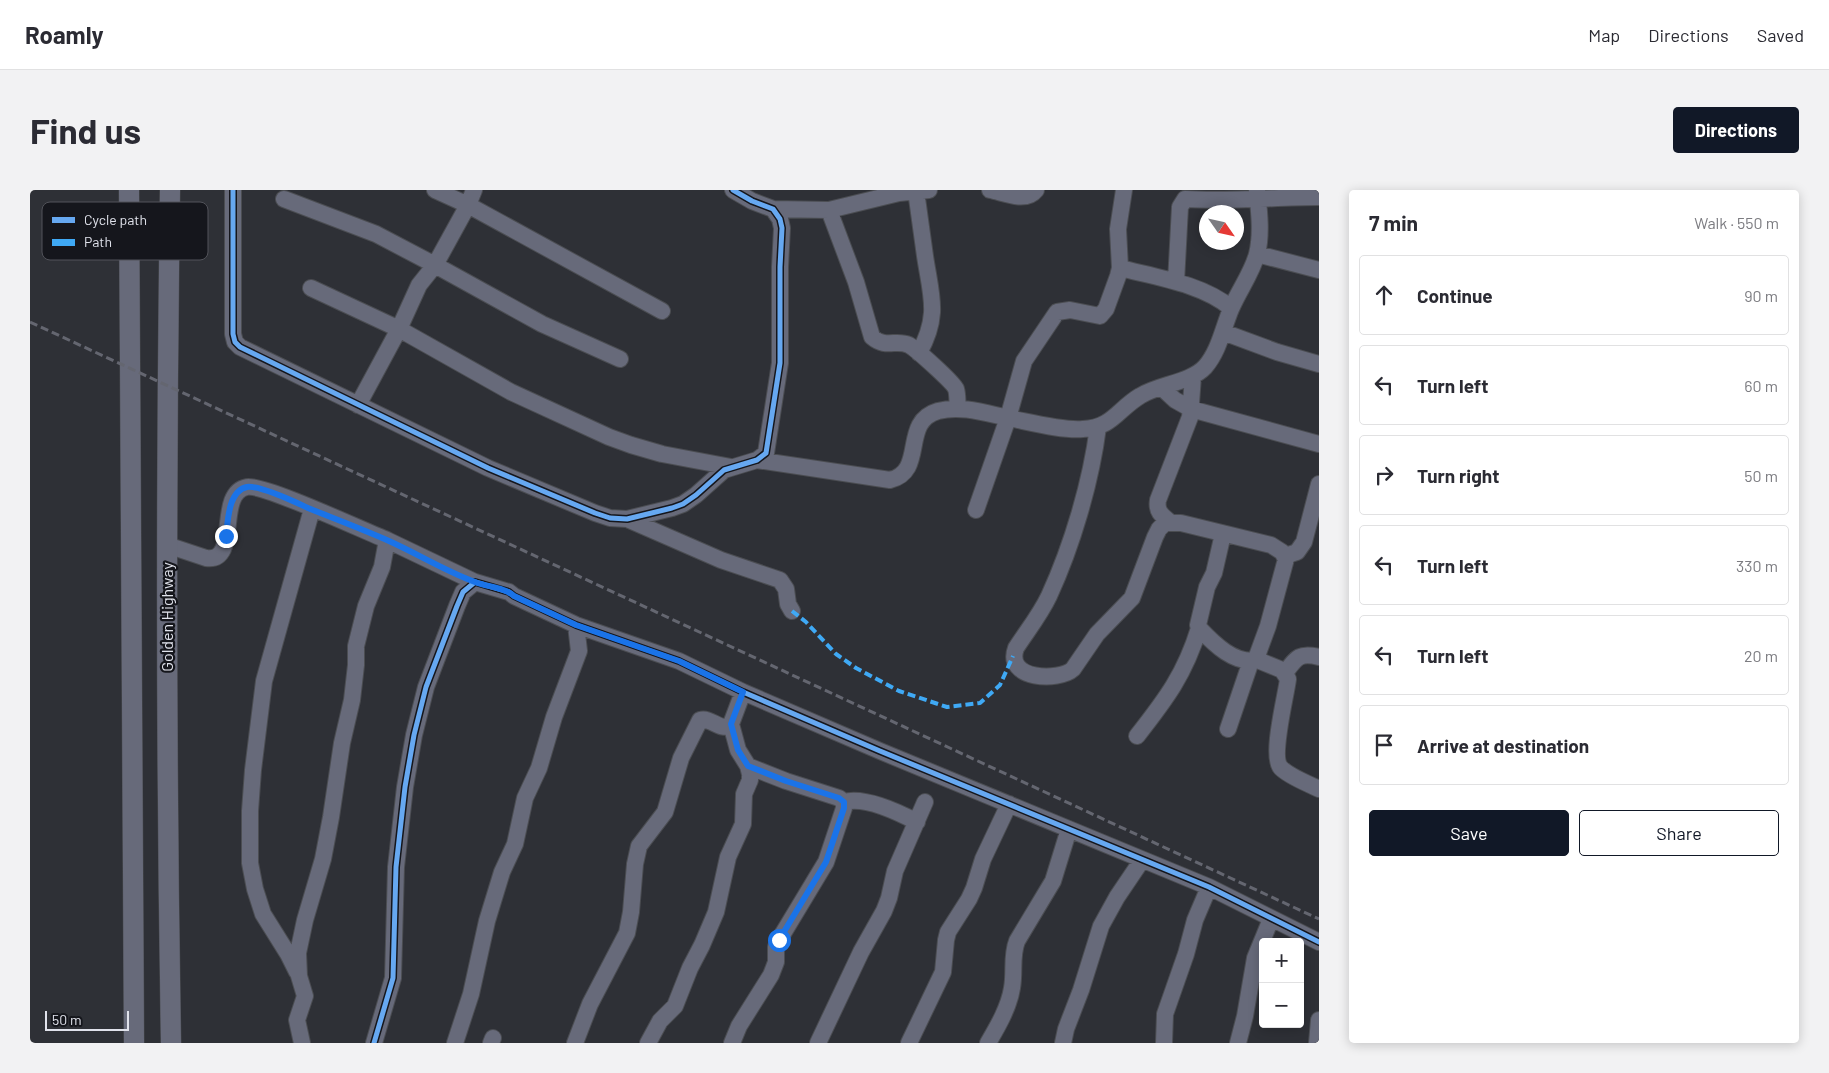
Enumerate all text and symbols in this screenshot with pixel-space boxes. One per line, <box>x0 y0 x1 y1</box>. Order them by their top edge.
text: Roamly <box>25 20 104 49</box>
text: Map <box>1588 24 1620 46</box>
text: Directions <box>1648 24 1729 46</box>
text: Saved <box>1757 24 1804 46</box>
button: Directions <box>1673 107 1799 153</box>
text: Find us <box>30 109 141 151</box>
legend <box>42 202 208 260</box>
north arrow <box>1199 205 1244 250</box>
text: 7 min <box>1369 210 1418 235</box>
text: Cycle path <box>84 211 147 228</box>
text: Walk · 550 m <box>1694 213 1779 232</box>
text: Path <box>84 233 112 250</box>
icon: ahead <box>1370 281 1398 309</box>
text: Continue <box>1417 284 1493 307</box>
text: 90 m <box>1744 286 1778 305</box>
icon: left <box>1370 371 1398 399</box>
text: Turn left <box>1417 374 1488 397</box>
text: 60 m <box>1744 376 1778 395</box>
icon: right <box>1370 461 1398 489</box>
text: Turn right <box>1417 464 1499 487</box>
text: 50 m <box>1744 466 1778 485</box>
route end <box>215 525 238 548</box>
icon: left <box>1370 551 1398 579</box>
text: Turn left <box>1417 554 1488 577</box>
text: 330 m <box>1736 556 1778 575</box>
street label: Golden Highway <box>157 562 176 672</box>
icon: left <box>1370 641 1398 669</box>
text: Turn left <box>1417 644 1488 667</box>
text: 20 m <box>1744 646 1778 665</box>
icon: arrive <box>1370 731 1398 759</box>
text: Arrive at destination <box>1417 734 1589 757</box>
button: Save <box>1369 810 1569 856</box>
button: Share <box>1579 810 1779 856</box>
route start <box>768 929 791 952</box>
map controls <box>1259 938 1304 1028</box>
button: + <box>1259 938 1304 983</box>
button: − <box>1259 983 1304 1028</box>
scale bar <box>45 1008 129 1031</box>
text: 50 m <box>52 1011 81 1028</box>

